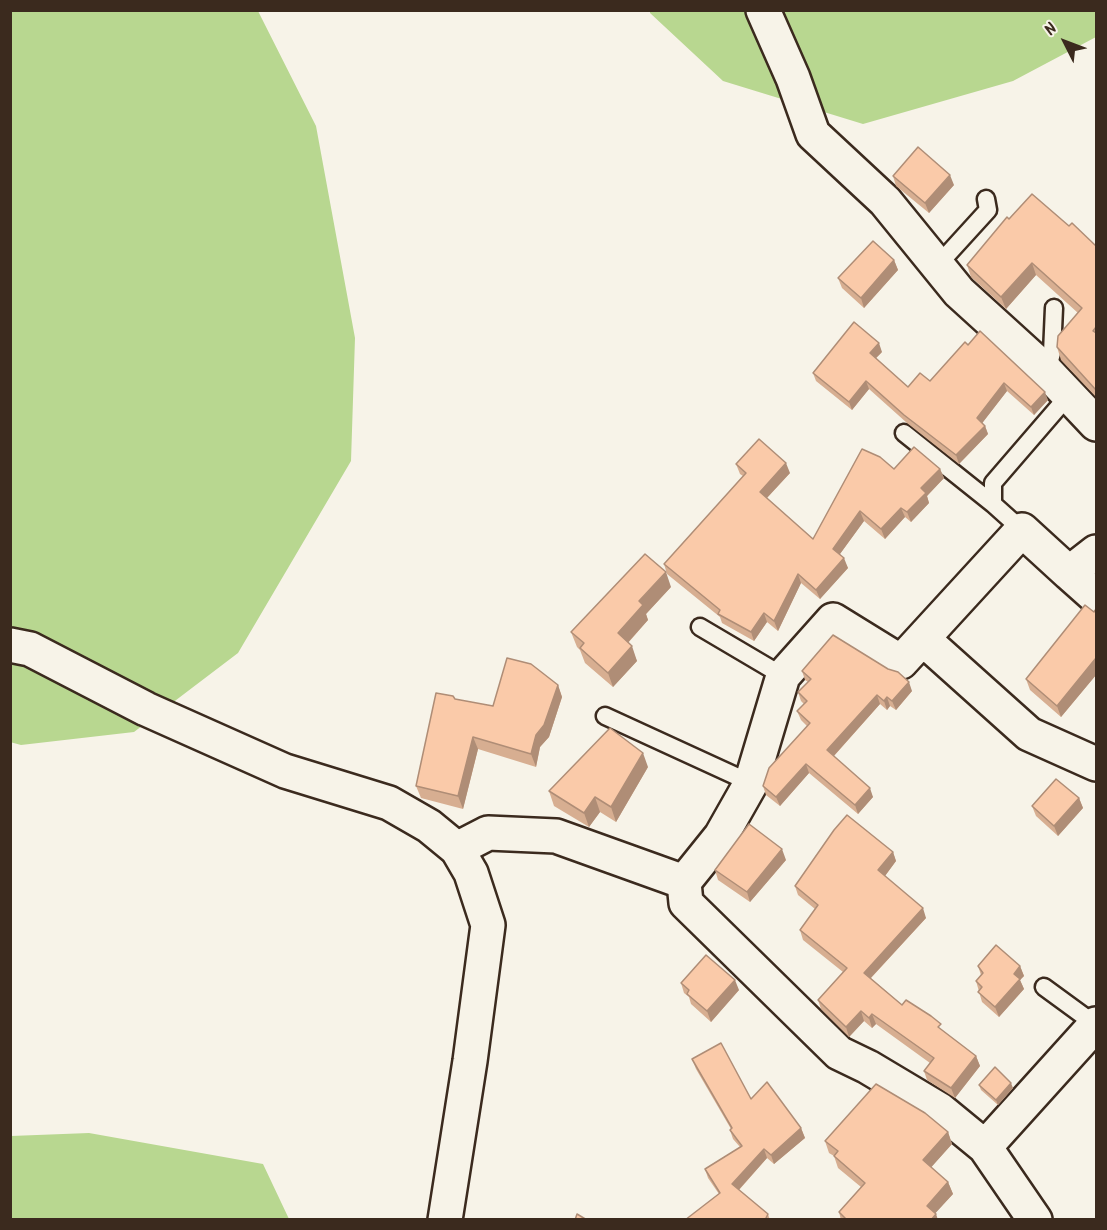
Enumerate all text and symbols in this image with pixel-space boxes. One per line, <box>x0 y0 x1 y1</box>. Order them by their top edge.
north arrow <box>1035 12 1095 72</box>
text: N <box>1039 18 1064 42</box>

